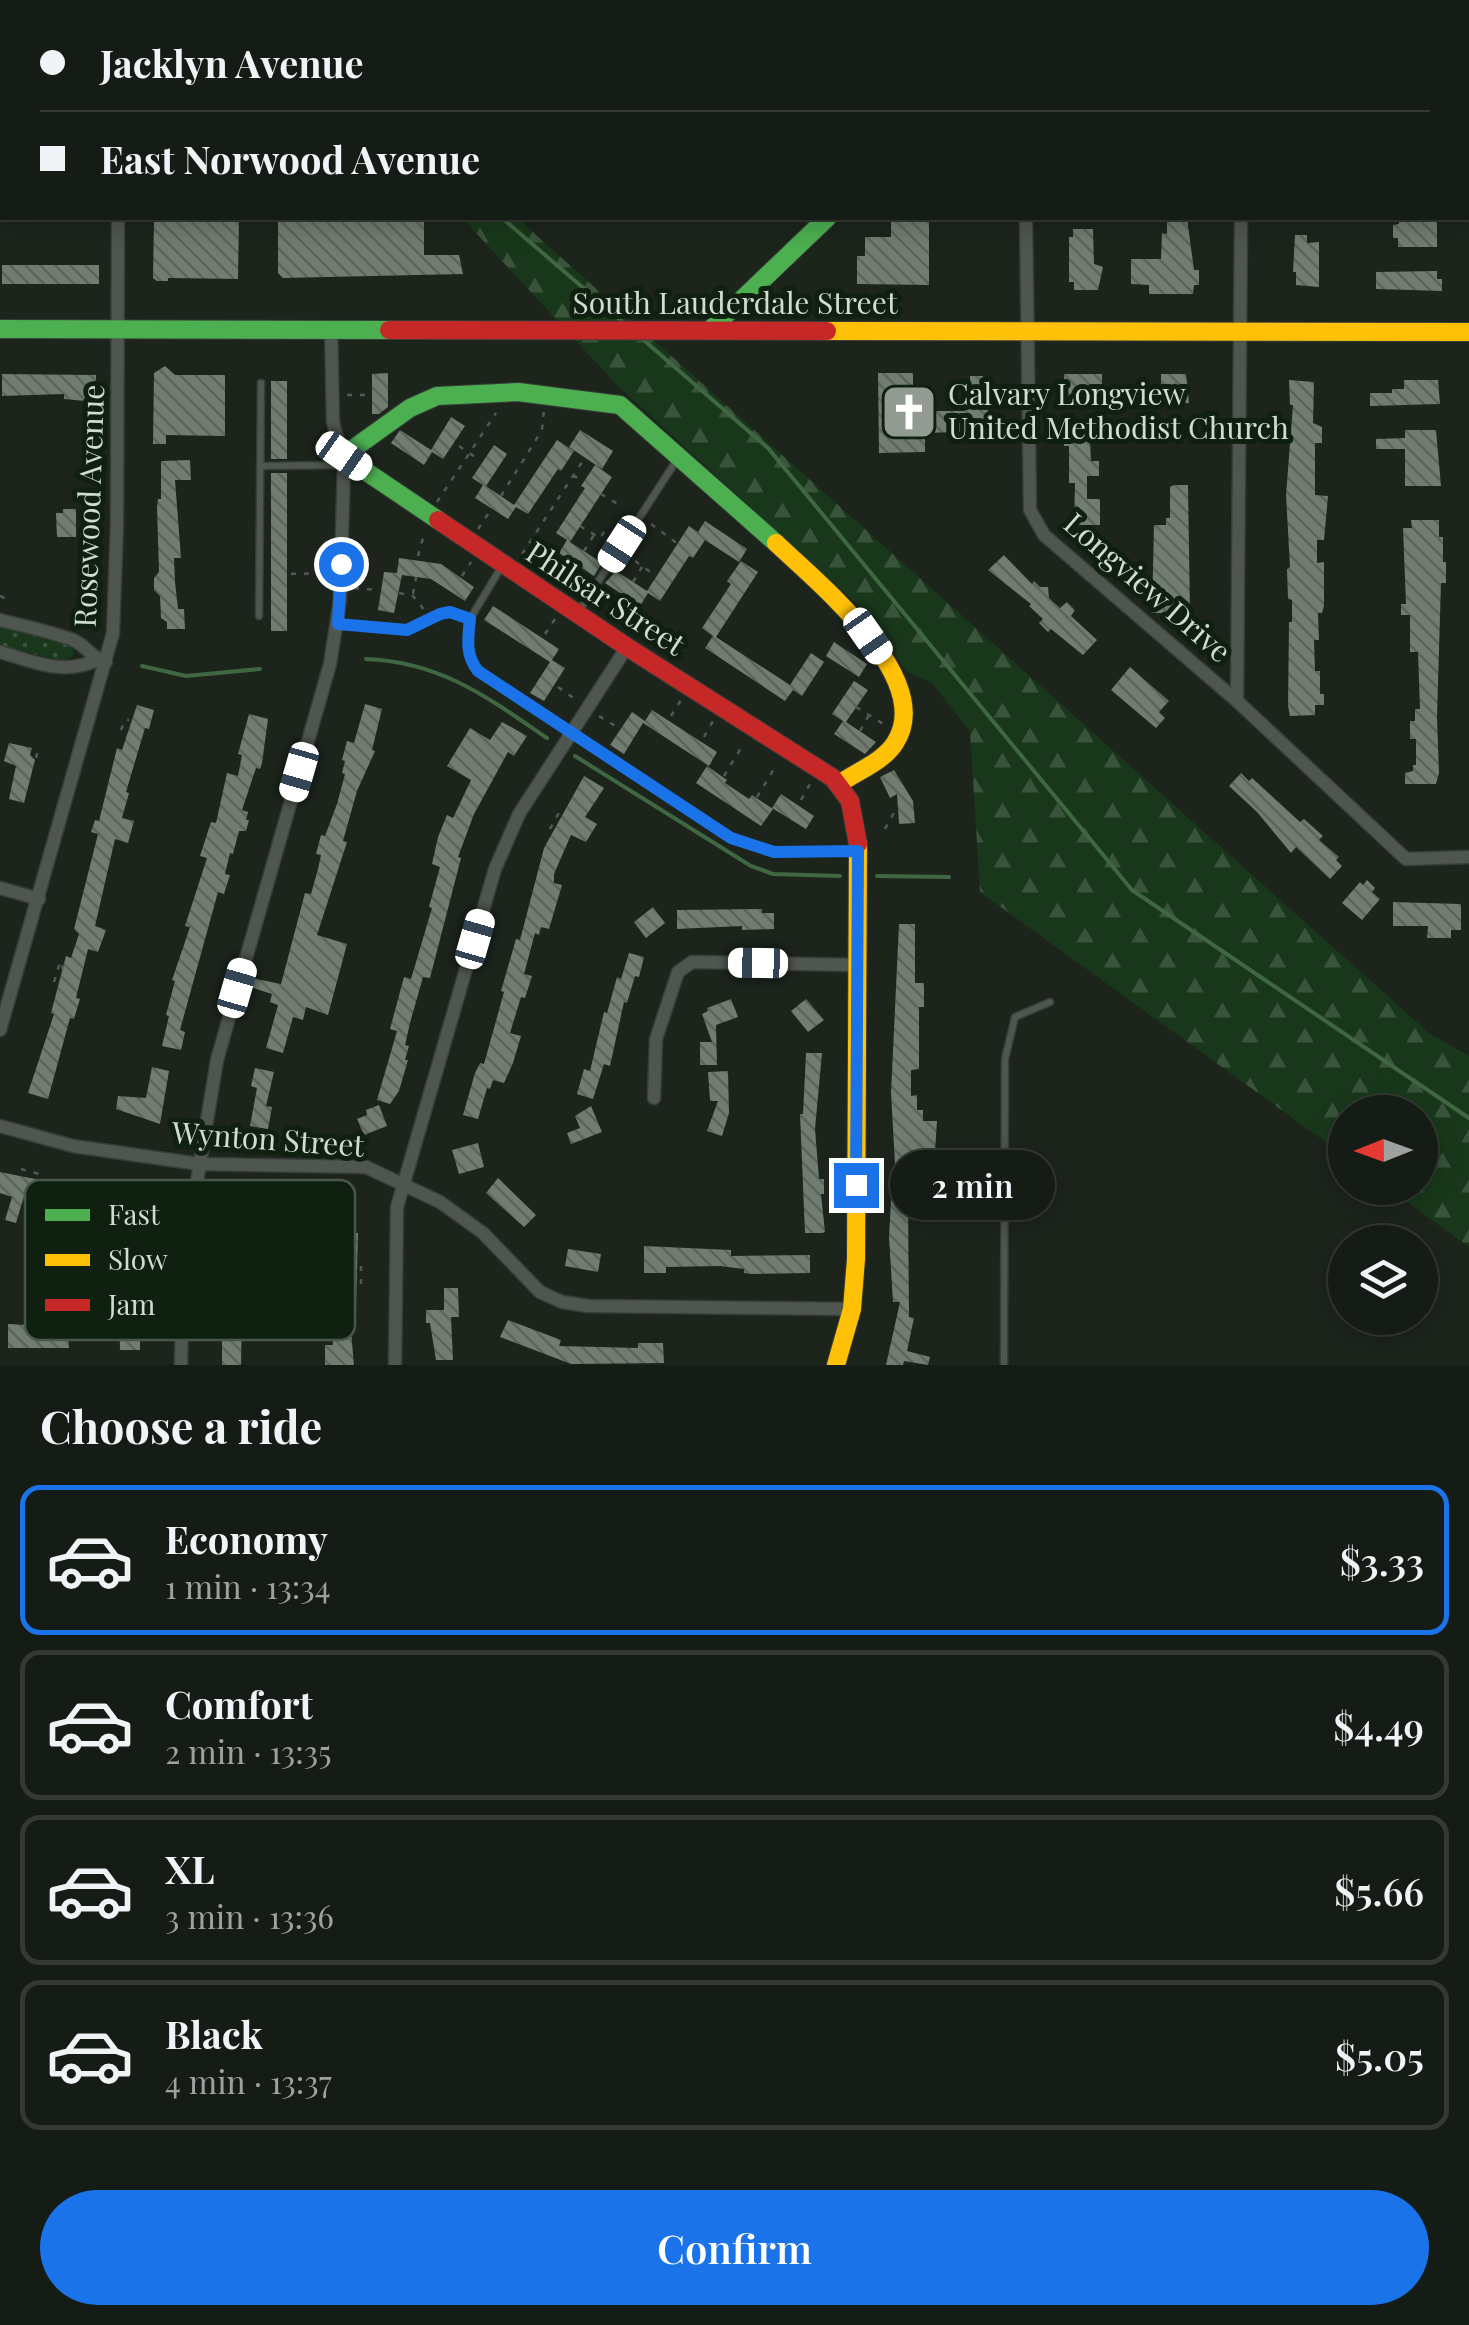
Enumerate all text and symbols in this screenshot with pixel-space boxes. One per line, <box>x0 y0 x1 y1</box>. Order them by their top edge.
text: Jacklyn Avenue <box>100 37 364 88</box>
text: East Norwood Avenue <box>100 133 480 184</box>
street label: South Lauderdale Street <box>572 282 898 322</box>
place label: Calvary Longview United Methodist Church <box>948 373 1289 447</box>
church icon: Calvary Longview United Methodist Church <box>879 382 939 442</box>
street label: Rosewood Avenue <box>64 384 112 628</box>
car <box>311 427 377 485</box>
street label: Longview Drive <box>1056 503 1240 670</box>
car <box>593 511 651 577</box>
street label: Philsar Street <box>519 531 693 664</box>
route start <box>319 542 364 587</box>
car <box>839 603 897 669</box>
car <box>276 739 322 805</box>
car <box>452 906 498 972</box>
car <box>728 947 788 979</box>
car <box>214 955 260 1021</box>
north arrow <box>1328 1095 1438 1205</box>
map controls <box>1328 1095 1438 1335</box>
street label: Wynton Street <box>170 1111 366 1165</box>
callout: 2 min <box>891 1150 1056 1220</box>
route end <box>834 1163 879 1208</box>
text: 2 min <box>932 1163 1013 1206</box>
legend <box>25 1180 355 1340</box>
text: Fast <box>108 1195 161 1232</box>
button: layers <box>1328 1225 1438 1335</box>
text: Slow <box>108 1240 168 1277</box>
text: Jam <box>107 1285 155 1322</box>
text: Choose a ride <box>40 1395 322 1455</box>
text: Economy <box>165 1513 328 1564</box>
icon: car <box>45 1515 135 1605</box>
text: $3.33 <box>1340 1535 1424 1586</box>
text: 1 min · 13:34 <box>165 1564 331 1607</box>
text: Comfort <box>165 1678 313 1729</box>
icon: car <box>45 1680 135 1770</box>
text: $4.49 <box>1333 1700 1424 1751</box>
text: 2 min · 13:35 <box>165 1729 332 1772</box>
text: XL <box>165 1843 214 1894</box>
icon: car <box>45 1845 135 1935</box>
text: $5.66 <box>1334 1865 1424 1916</box>
text: 3 min · 13:36 <box>165 1894 334 1937</box>
text: Black <box>165 2008 263 2059</box>
icon: car <box>45 2010 135 2100</box>
text: $5.05 <box>1335 2030 1424 2081</box>
text: 4 min · 13:37 <box>165 2059 332 2102</box>
button: Confirm <box>40 2190 1429 2305</box>

